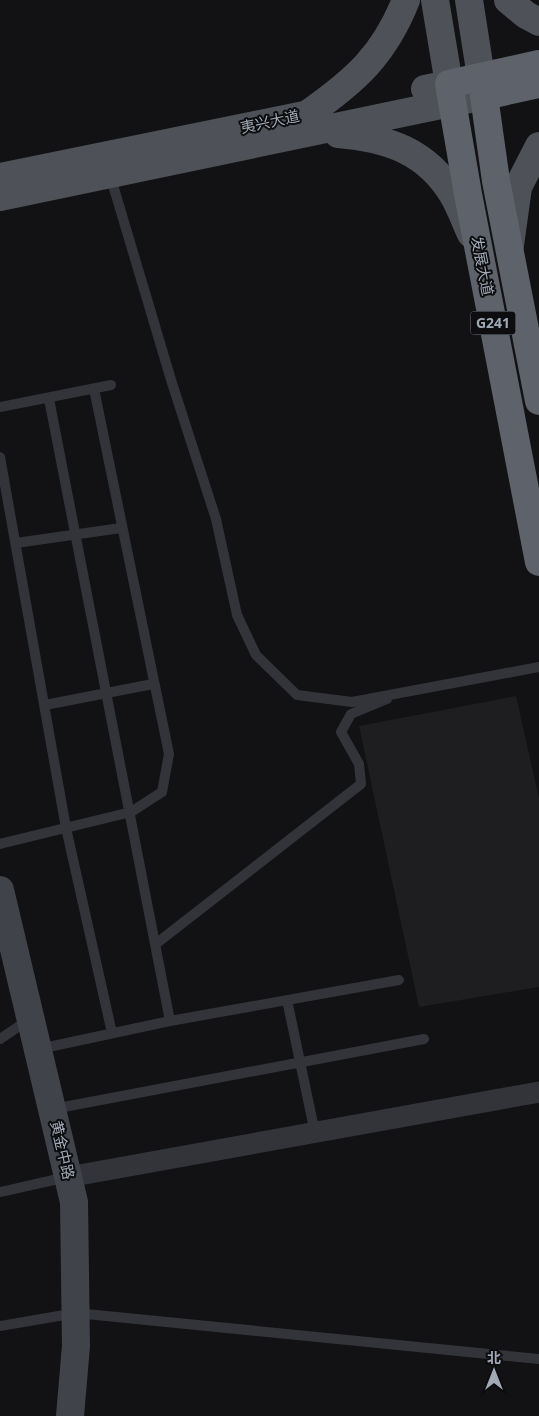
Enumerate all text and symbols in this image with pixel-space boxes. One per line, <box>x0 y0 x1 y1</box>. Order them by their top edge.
street label: 夷兴大道 <box>238 105 301 137</box>
street label: 发展大道 <box>467 234 499 297</box>
road number: G241 <box>470 312 516 334</box>
street label: 黄金中路 <box>46 1118 79 1181</box>
north arrow <box>469 1346 519 1396</box>
text: 北 <box>487 1348 501 1367</box>

